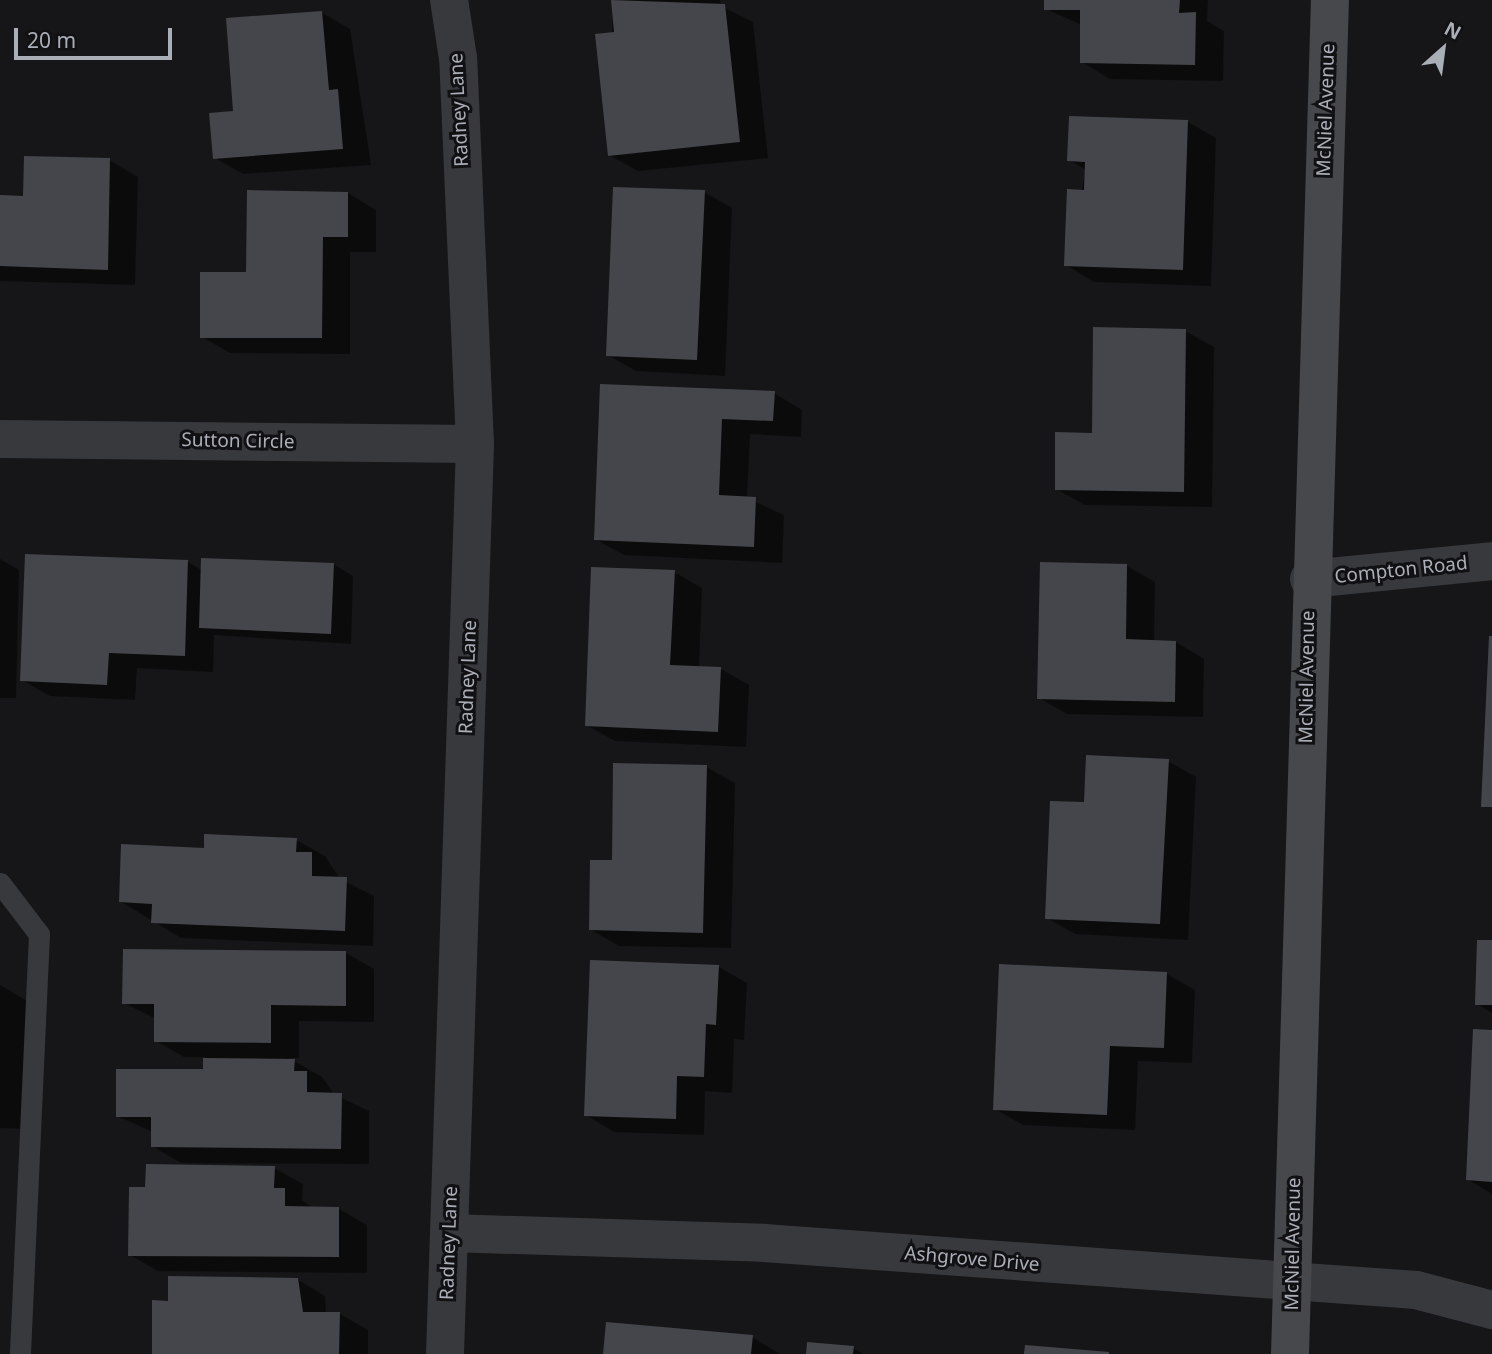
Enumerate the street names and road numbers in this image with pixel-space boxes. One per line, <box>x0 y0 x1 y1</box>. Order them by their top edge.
street label: McNiel Avenue <box>1312 43 1340 177</box>
street label: Radney Lane <box>445 53 473 167</box>
street label: Sutton Circle <box>181 429 295 453</box>
street label: Compton Road <box>1333 552 1469 588</box>
street label: McNiel Avenue <box>1294 610 1320 744</box>
street label: Radney Lane <box>455 620 481 734</box>
street label: McNiel Avenue <box>1280 1177 1306 1311</box>
street label: Radney Lane <box>436 1186 462 1300</box>
street label: Ashgrove Drive <box>903 1242 1041 1276</box>

